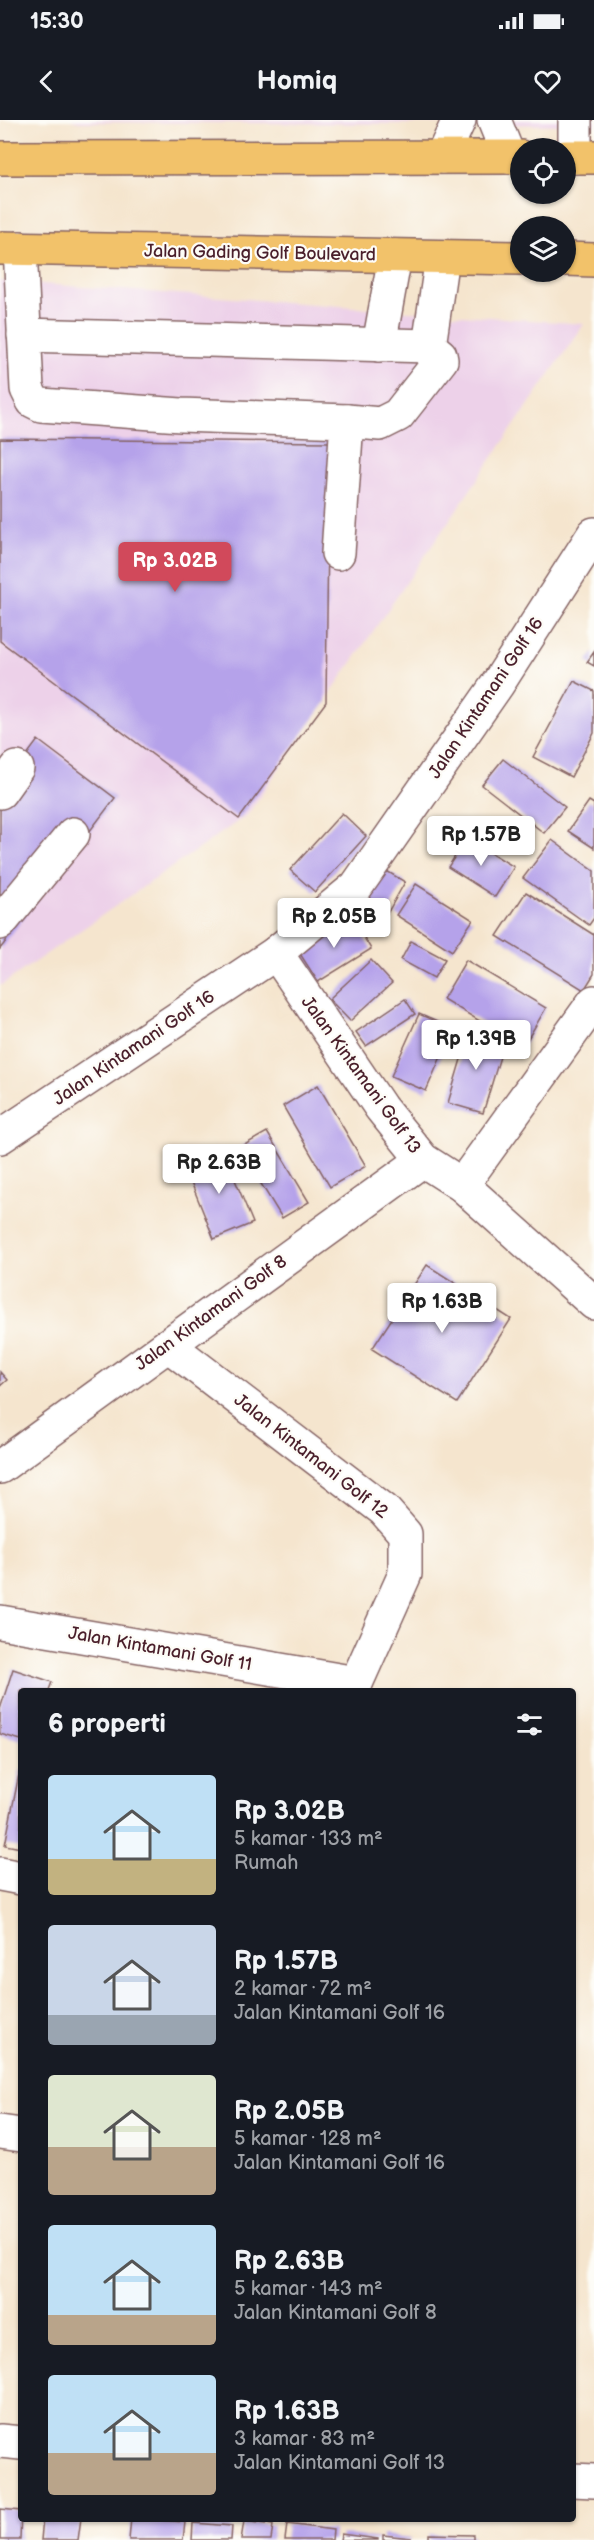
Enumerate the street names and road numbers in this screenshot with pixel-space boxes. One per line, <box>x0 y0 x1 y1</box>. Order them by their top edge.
street label: Jalan Gading Golf Boulevard <box>144 240 376 266</box>
street label: Jalan Kintamani Golf 16 <box>424 613 548 783</box>
street label: Jalan Kintamani Golf 16 <box>49 986 219 1110</box>
street label: Jalan Kintamani Golf 13 <box>297 992 425 1158</box>
street label: Jalan Kintamani Golf 8 <box>131 1251 291 1375</box>
street label: Jalan Kintamani Golf 12 <box>230 1389 392 1523</box>
street label: Jalan Kintamani Golf 11 <box>67 1623 253 1675</box>

